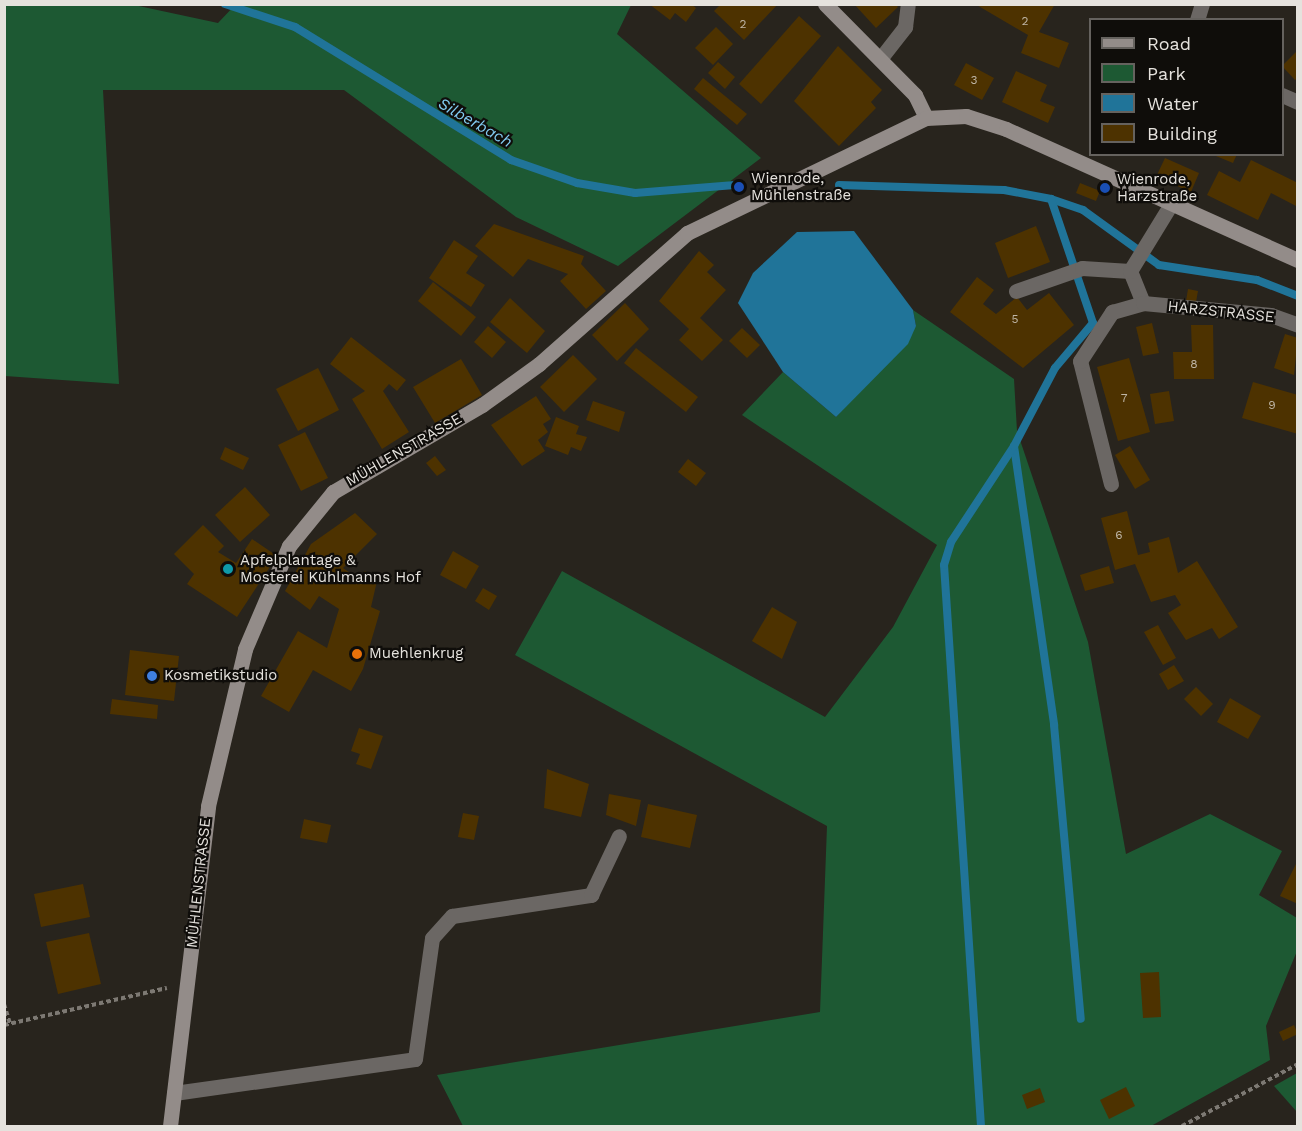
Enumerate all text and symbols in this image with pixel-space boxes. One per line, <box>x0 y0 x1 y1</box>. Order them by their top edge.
house number: 2 <box>1022 15 1028 29</box>
house number: 2 <box>740 18 746 32</box>
legend <box>1089 18 1284 156</box>
text: Road <box>1147 33 1191 54</box>
text: Park <box>1147 63 1186 84</box>
house number: 3 <box>971 74 977 88</box>
text: Water <box>1147 93 1199 114</box>
water label: Silberbach <box>435 94 515 152</box>
text: Building <box>1147 123 1217 144</box>
place label: Wienrode, Mühlenstraße <box>751 169 851 204</box>
place label: Wienrode, Harzstraße <box>1117 170 1197 205</box>
marker: Wienrode, Mühlenstraße <box>732 180 746 194</box>
marker: Wienrode, Harzstraße <box>1098 181 1112 195</box>
street label: HARZSTRASSE <box>1167 297 1275 327</box>
house number: 5 <box>1012 313 1018 327</box>
house number: 8 <box>1190 358 1198 372</box>
house number: 7 <box>1121 392 1127 406</box>
house number: 9 <box>1268 399 1276 413</box>
street label: MÜHLENSTRASSE <box>343 410 465 490</box>
house number: 6 <box>1115 529 1123 543</box>
place label: Apfelplantage & Mosterei Kühlmanns Hof <box>240 551 421 586</box>
marker: Apfelplantage & Mosterei Kühlmanns Hof <box>221 562 235 576</box>
place label: Muehlenkrug <box>369 645 463 663</box>
marker: Muehlenkrug <box>350 647 364 661</box>
place label: Kosmetikstudio <box>164 667 277 685</box>
marker: Kosmetikstudio <box>145 669 159 683</box>
street label: MÜHLENSTRASSE <box>183 817 215 949</box>

